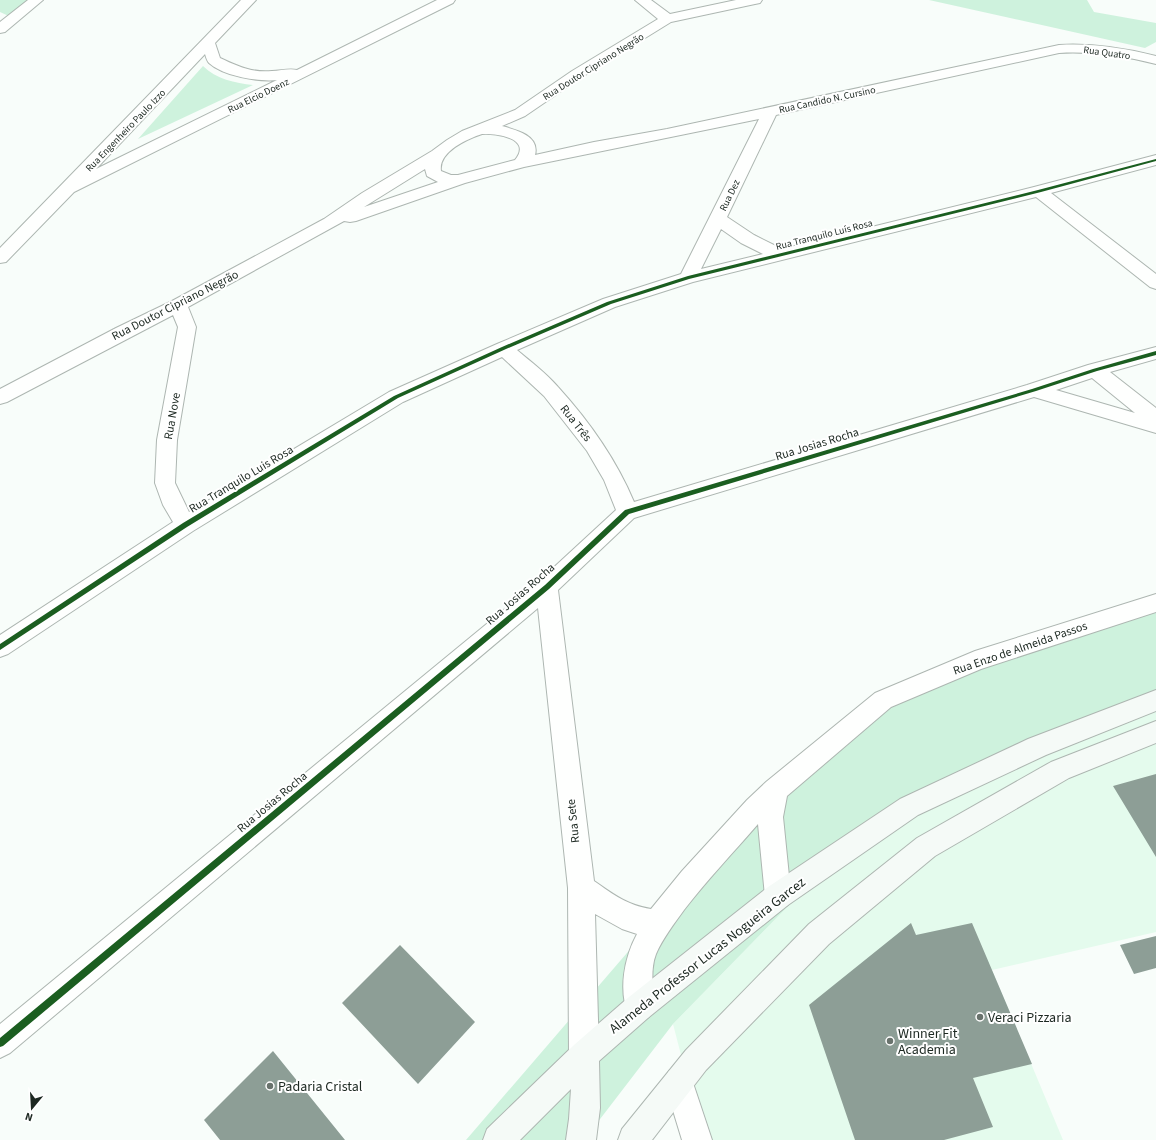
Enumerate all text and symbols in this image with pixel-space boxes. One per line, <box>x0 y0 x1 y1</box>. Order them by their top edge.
street label: Rua Doutor Cipriano Negrão <box>540 30 647 104</box>
street label: Rua Quatro <box>1082 43 1131 63</box>
street label: Rua Elcio Doenz <box>225 75 291 117</box>
street label: Rua Candido N. Cursino <box>778 83 877 117</box>
street label: Rua Engenheiro Paulo Izzo <box>82 86 169 175</box>
street label: Rua Dez <box>716 177 744 214</box>
street label: Rua Tranquilo Luís Rosa <box>774 216 874 254</box>
street label: Rua Doutor Cipriano Negrão <box>109 266 242 345</box>
street label: Rua Nove <box>160 391 185 441</box>
street label: Rua Três <box>556 401 595 445</box>
street label: Rua Josias Rocha <box>773 424 861 465</box>
street label: Rua Tranquilo Luis Rosa <box>186 441 297 517</box>
street label: Rua Josias Rocha <box>482 560 559 629</box>
street label: Rua Enzo de Almeida Passos <box>951 617 1090 679</box>
street label: Rua Josias Rocha <box>234 768 311 837</box>
street label: Rua Sete <box>563 798 584 844</box>
street label: Alameda Professor Lucas Nogueira Garcez <box>605 873 810 1039</box>
place label: Veraci Pizzaria <box>988 1008 1072 1028</box>
marker: Veraci Pizzaria <box>975 1012 985 1022</box>
place label: Winner Fit Academia <box>898 1024 958 1060</box>
marker: Winner Fit Academia <box>885 1036 895 1046</box>
place label: Padaria Cristal <box>278 1077 363 1097</box>
marker: Padaria Cristal <box>265 1081 275 1091</box>
north arrow <box>12 1088 52 1128</box>
text: N <box>23 1109 35 1125</box>

